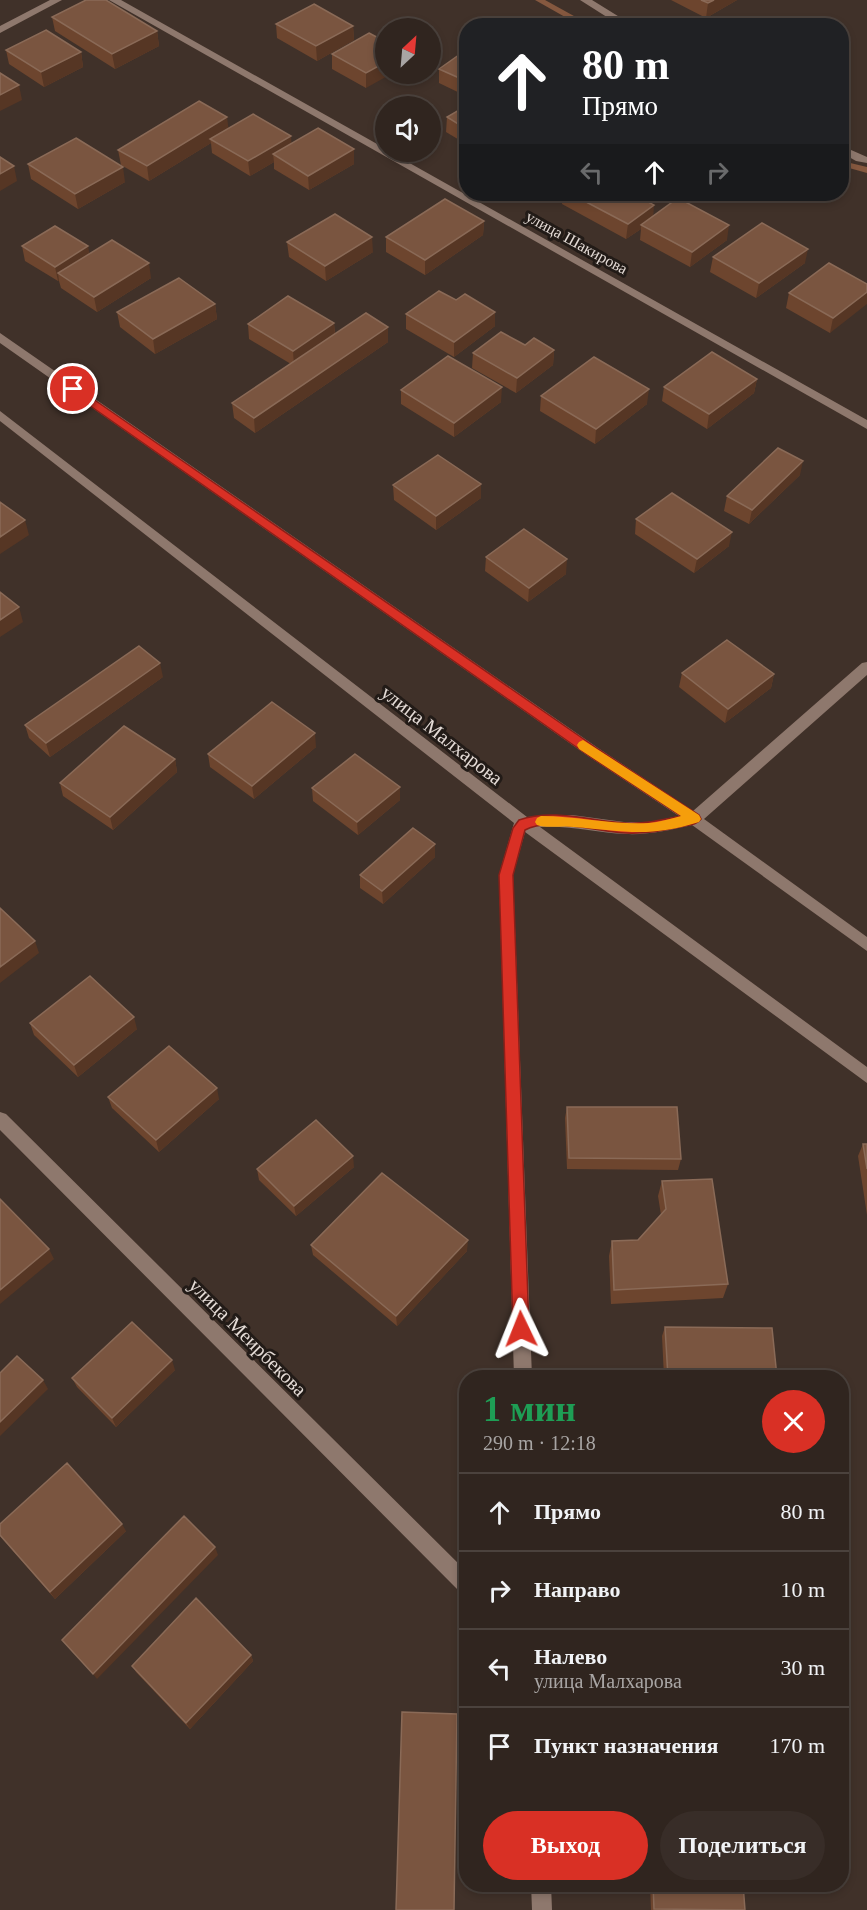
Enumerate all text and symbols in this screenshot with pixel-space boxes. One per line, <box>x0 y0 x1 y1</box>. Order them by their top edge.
north arrow <box>375 18 441 84</box>
map controls <box>375 18 441 162</box>
icon: ahead <box>483 42 561 120</box>
text: 80 m <box>582 42 670 88</box>
text: Прямо <box>582 91 658 121</box>
button: sound <box>375 96 441 162</box>
icon: left <box>575 156 608 189</box>
icon: ahead <box>638 156 671 189</box>
icon: right <box>701 156 734 189</box>
street label: улица Шакирова <box>523 207 631 278</box>
pin <box>47 363 98 414</box>
icon: arrive <box>56 372 89 405</box>
street label: улица Малхарова <box>376 681 507 790</box>
street label: улица Меирбекова <box>184 1274 311 1401</box>
position arrow <box>489 1297 553 1361</box>
text: 1 мин <box>483 1389 576 1429</box>
button: close <box>762 1390 825 1453</box>
text: 290 m · 12:18 <box>483 1432 596 1454</box>
icon: ahead <box>483 1496 516 1529</box>
text: Прямо <box>534 1499 601 1524</box>
text: 80 m <box>780 1499 825 1524</box>
icon: right <box>483 1574 516 1607</box>
text: Направо <box>534 1577 620 1602</box>
text: 10 m <box>780 1577 825 1602</box>
text: Налево <box>534 1644 607 1669</box>
icon: left <box>483 1652 516 1685</box>
text: 30 m <box>780 1655 825 1680</box>
text: улица Малхарова <box>534 1670 682 1692</box>
icon: arrive <box>483 1730 516 1763</box>
text: Пункт назначения <box>534 1733 719 1758</box>
text: 170 m <box>769 1733 825 1758</box>
button: Выход <box>483 1811 648 1880</box>
button: Поделиться <box>660 1811 825 1880</box>

